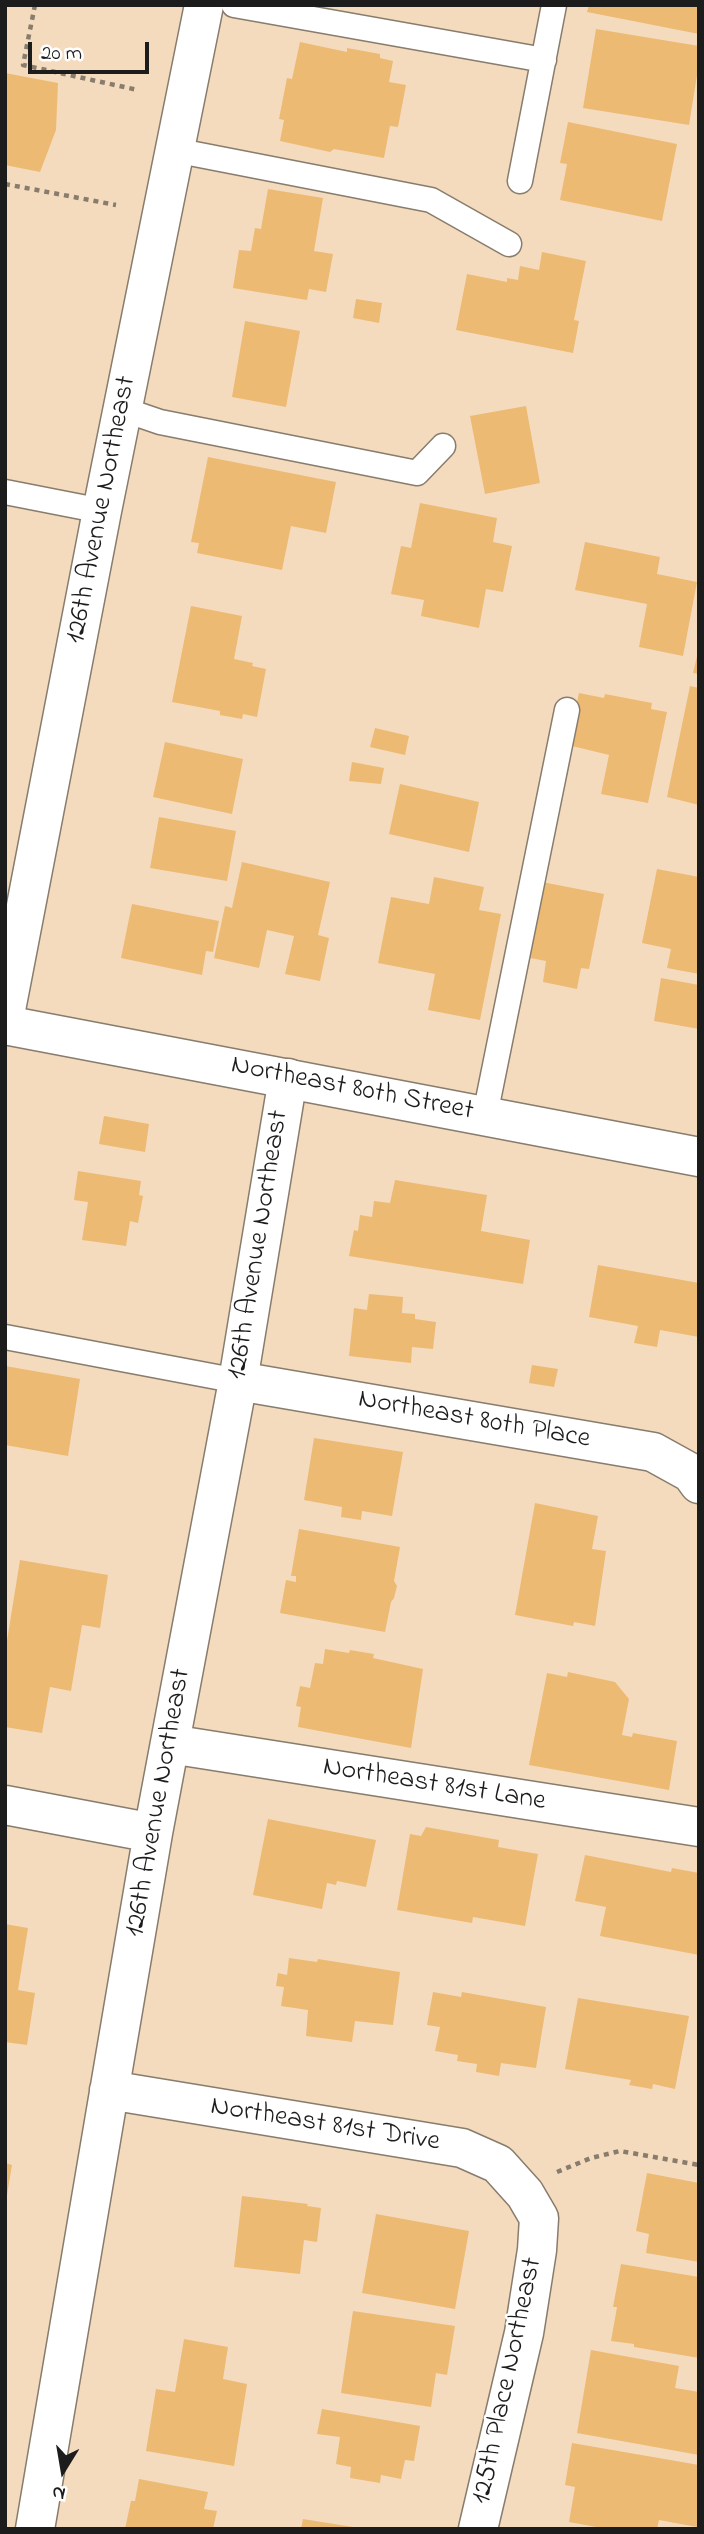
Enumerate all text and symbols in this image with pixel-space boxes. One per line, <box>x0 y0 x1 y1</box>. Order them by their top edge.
scale bar <box>32 28 152 72</box>
text: 20 m <box>41 39 82 69</box>
street label: 126th Avenue Northeast <box>61 373 145 647</box>
street label: Northeast 80th Street <box>228 1050 476 1130</box>
street label: 126th Avenue Northeast <box>222 1108 298 1382</box>
street label: Northeast 80th Place <box>355 1384 593 1458</box>
street label: 126th Avenue Northeast <box>120 1666 200 1940</box>
street label: Northeast 81st Lane <box>320 1752 548 1820</box>
street label: Northeast 81st Drive <box>208 2091 442 2161</box>
street label: 125th Place Northeast <box>466 2255 552 2507</box>
north arrow <box>28 2436 98 2506</box>
text: N <box>50 2478 68 2507</box>

